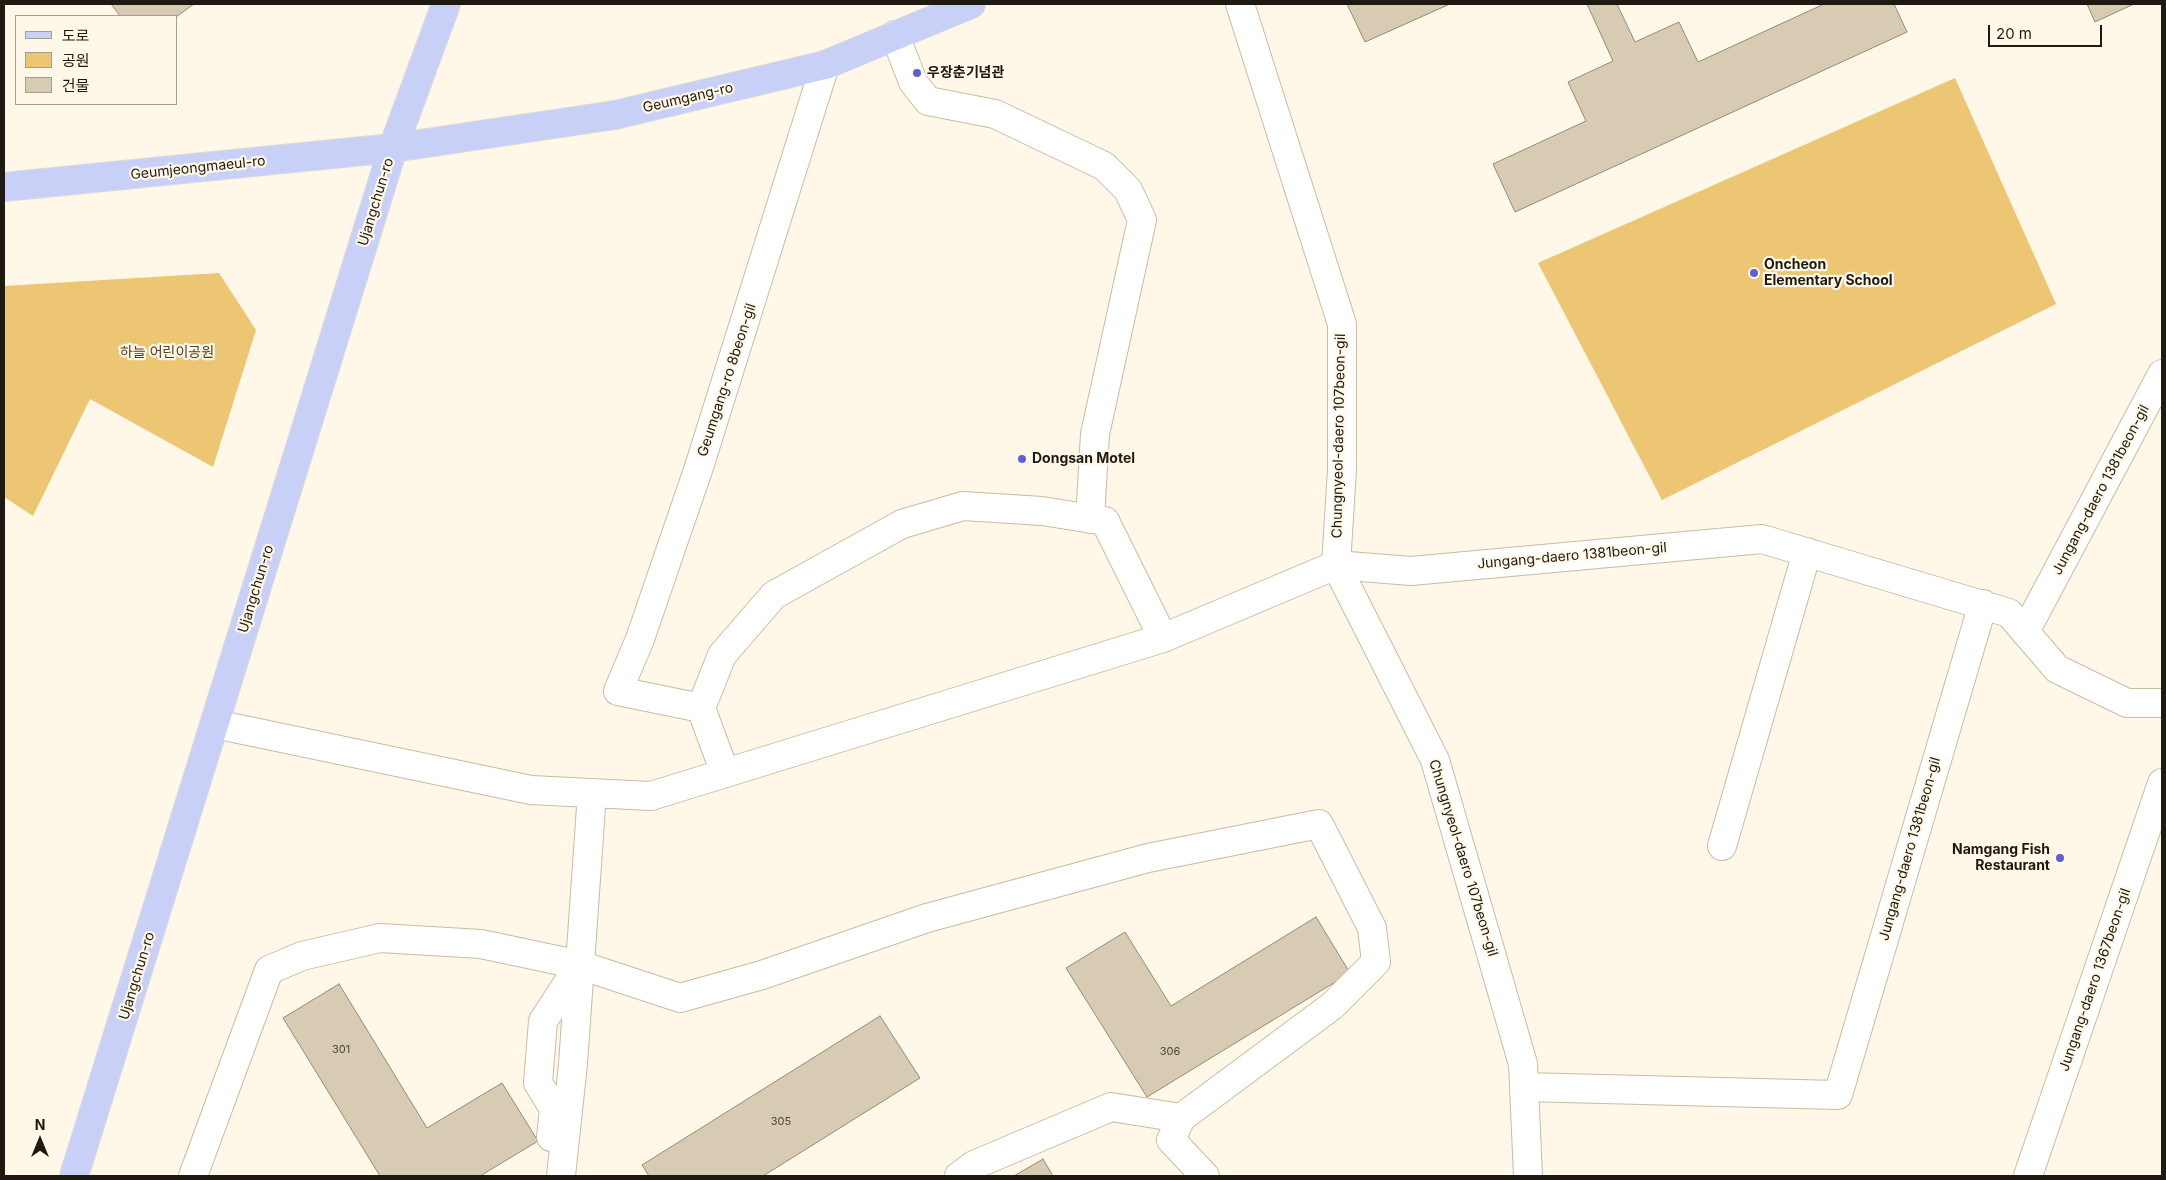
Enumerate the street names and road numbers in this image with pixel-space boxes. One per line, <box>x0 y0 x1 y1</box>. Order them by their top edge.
street label: Geumgang-ro <box>641 79 735 117</box>
street label: Geumjeongmaeul-ro <box>130 153 266 183</box>
street label: Ujangchun-ro <box>355 156 397 248</box>
street label: Geumgang-ro 8beon-gil <box>694 301 760 459</box>
street label: Chungnyeol-daero 107beon-gil <box>1329 333 1349 539</box>
street label: Jungang-daero 1381beon-gil <box>2049 402 2153 578</box>
street label: Jungang-daero 1381beon-gil <box>1477 539 1667 573</box>
street label: Ujangchun-ro <box>235 543 277 635</box>
street label: Jungang-daero 1381beon-gil <box>1876 755 1944 943</box>
street label: Chungnyeol-daero 107beon-gil <box>1425 758 1501 958</box>
street label: Jungang-daero 1367beon-gil <box>2056 886 2134 1074</box>
street label: Ujangchun-ro <box>116 930 158 1022</box>

